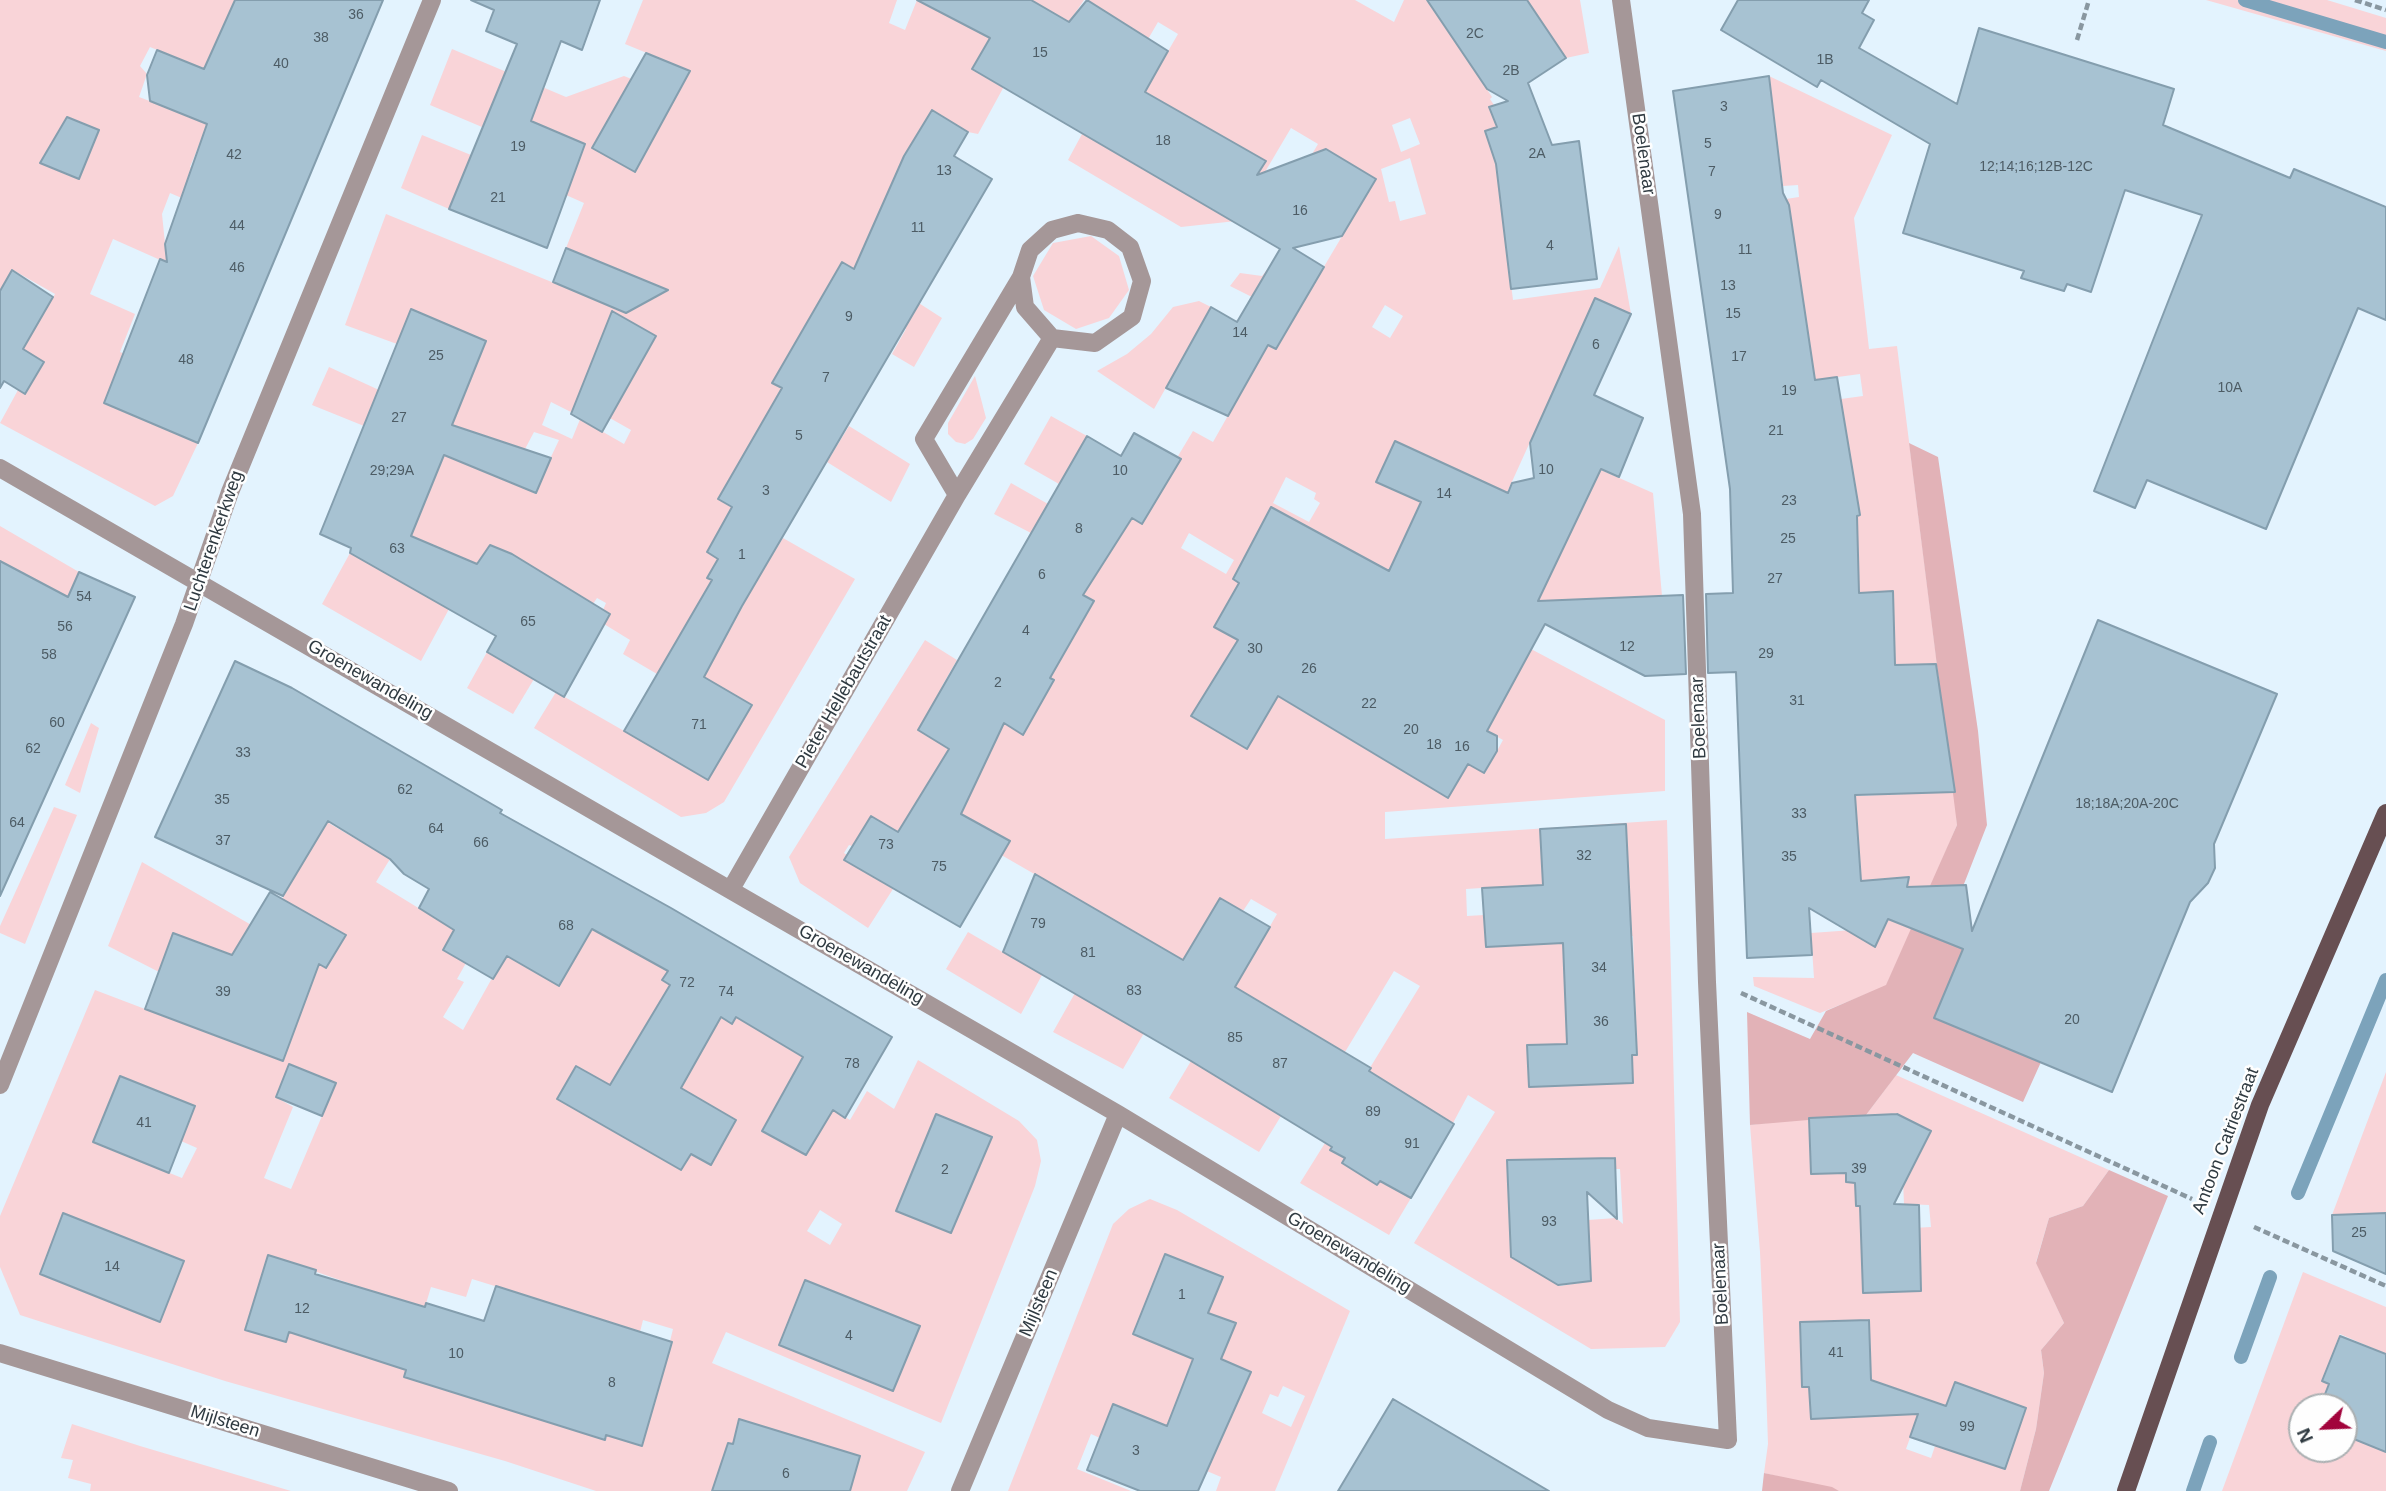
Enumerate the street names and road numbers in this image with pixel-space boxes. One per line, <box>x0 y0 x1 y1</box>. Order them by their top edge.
street label: Boelenaar <box>1627 112 1659 196</box>
street label: Luchterenkerkweg <box>180 468 248 614</box>
street label: Pieter Hellebautstraat <box>791 612 897 772</box>
street label: Groenewandeling <box>304 635 436 725</box>
street label: Boelenaar <box>1687 677 1711 759</box>
street label: Groenewandeling <box>795 920 927 1010</box>
street label: Antoon Catriestraat <box>2188 1065 2264 1217</box>
street label: Groenewandeling <box>1283 1207 1415 1299</box>
street label: Boelenaar <box>1708 1242 1734 1326</box>
street label: Mijlsteen <box>1015 1266 1063 1340</box>
street label: Mijlsteen <box>188 1401 262 1443</box>

